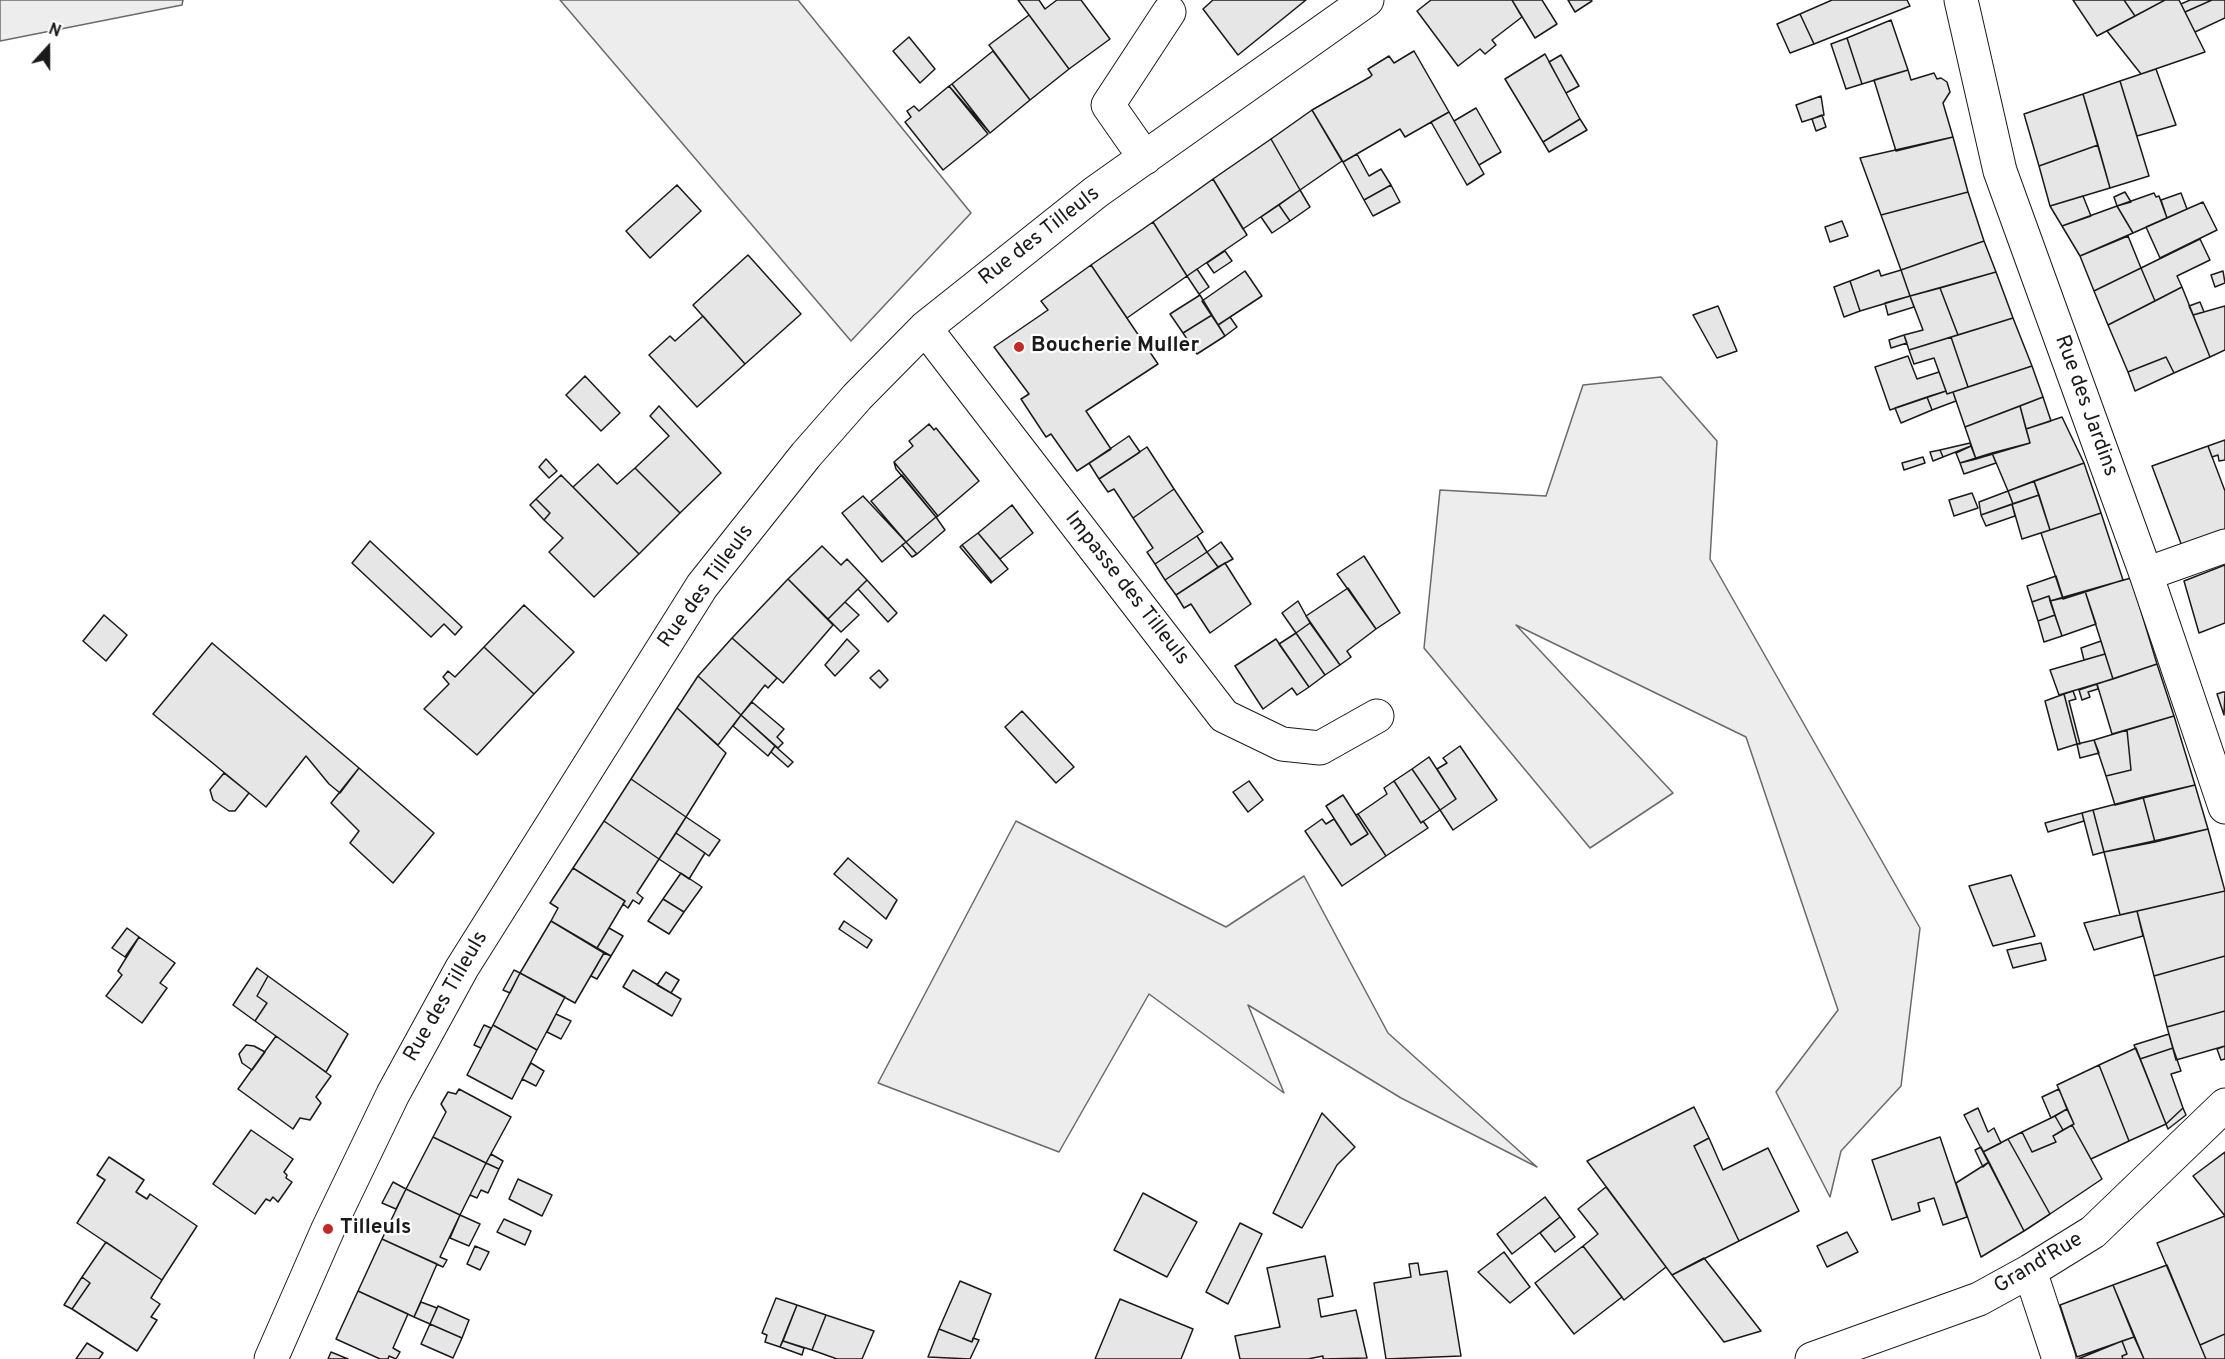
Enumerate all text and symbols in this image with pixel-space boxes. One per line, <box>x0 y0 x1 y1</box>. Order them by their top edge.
north arrow <box>18 18 78 78</box>
text: N <box>45 20 63 43</box>
street label: Rue des Tilleuls <box>975 182 1105 292</box>
street label: Rue des Jardins <box>2048 332 2122 480</box>
place label: Boucherie Muller <box>1031 334 1199 360</box>
marker: Boucherie Muller <box>1012 340 1026 354</box>
street label: Impasse des Tilleuls <box>1058 507 1194 671</box>
street label: Rue des Tilleuls <box>654 520 760 654</box>
street label: Rue des Tilleuls <box>400 927 494 1067</box>
place label: Tilleuls <box>340 1216 411 1242</box>
marker: Tilleuls <box>321 1222 335 1236</box>
street label: Grand'Rue <box>1990 1228 2088 1300</box>

